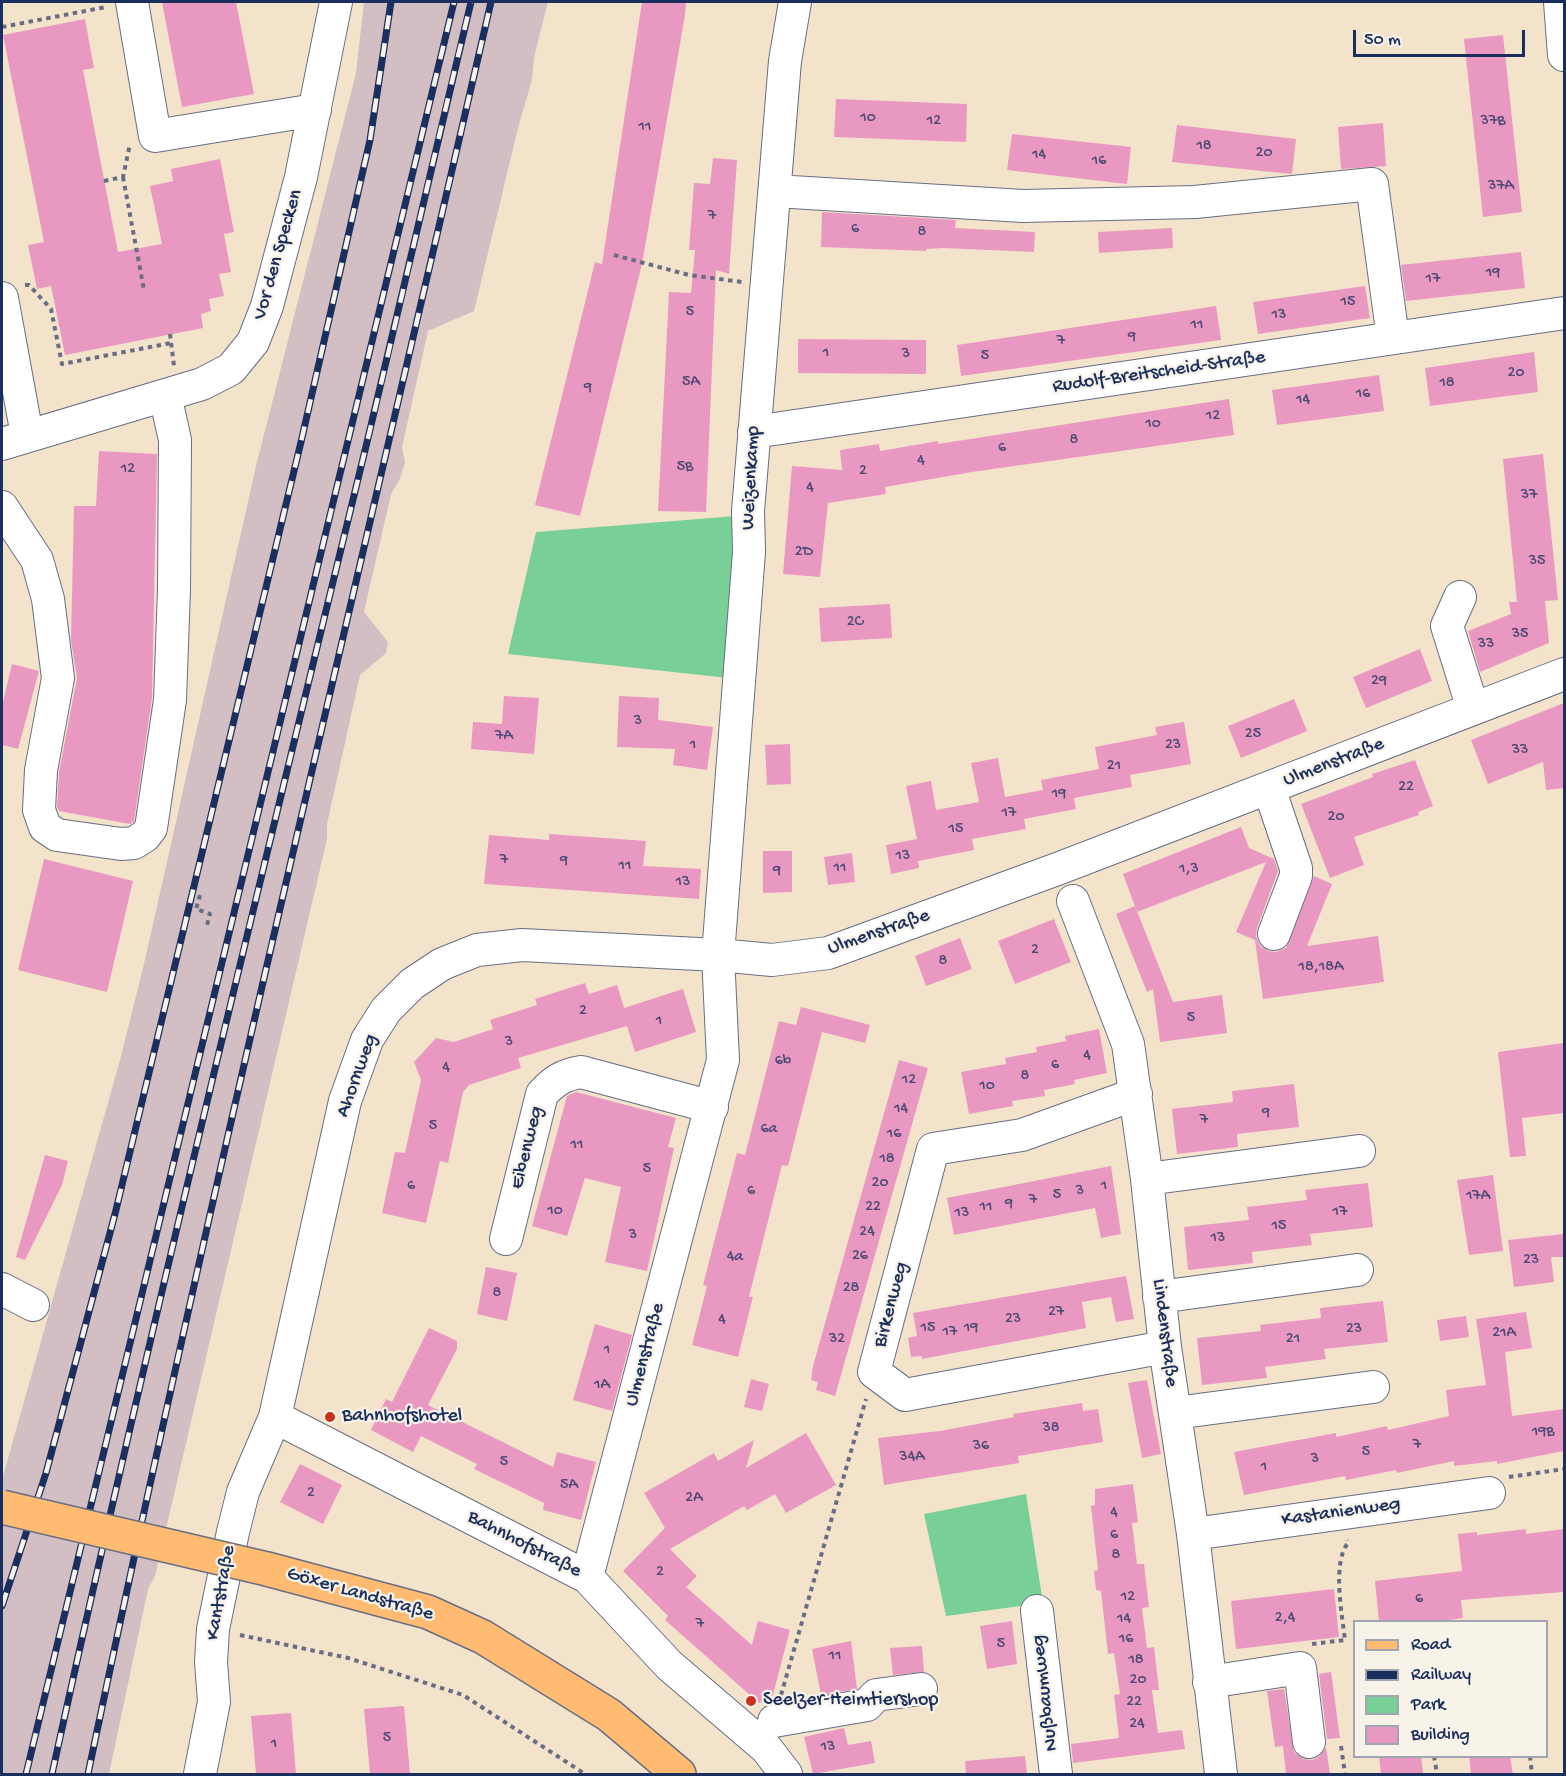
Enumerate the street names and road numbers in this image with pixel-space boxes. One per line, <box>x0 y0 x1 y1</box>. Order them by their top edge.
street label: Vor den Specken <box>249 187 309 323</box>
street label: Rudolf-Breitscheid-Straße <box>1051 346 1267 400</box>
street label: Weizenkamp <box>737 425 767 531</box>
street label: Ulmenstraße <box>1280 733 1388 793</box>
street label: Ulmenstraße <box>825 904 933 962</box>
street label: Ahornweg <box>332 1031 384 1121</box>
street label: Eibenweg <box>506 1104 550 1192</box>
street label: Birkenweg <box>869 1260 915 1350</box>
street label: Lindenstraße <box>1145 1277 1183 1389</box>
street label: Ulmenstraße <box>621 1301 671 1409</box>
street label: Kastanienweg <box>1280 1493 1402 1533</box>
street label: Bahnhofstraße <box>463 1506 585 1584</box>
street label: Kantstraße <box>202 1544 242 1642</box>
street label: Göxer Landstraße <box>284 1563 436 1627</box>
street label: Nußbaumweg <box>1027 1633 1065 1753</box>

